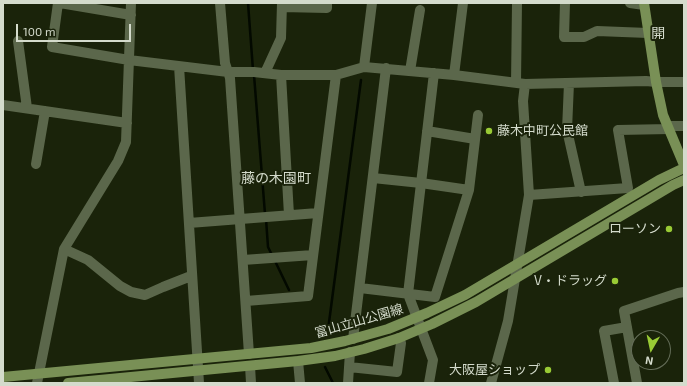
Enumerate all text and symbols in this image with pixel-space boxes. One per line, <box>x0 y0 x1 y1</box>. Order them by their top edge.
scale bar <box>18 16 133 42</box>
text: 100 m <box>23 24 55 38</box>
district label: 開 <box>651 25 665 41</box>
place label: 藤木中町公民館 <box>497 123 588 139</box>
marker: 藤木中町公民館 <box>484 126 494 136</box>
district label: 藤の木園町 <box>241 170 311 186</box>
place label: ローソン <box>609 221 661 237</box>
marker: ローソン <box>664 224 674 234</box>
place label: V・ドラッグ <box>534 273 607 289</box>
marker: V・ドラッグ <box>610 276 620 286</box>
street label: 富山立山公園線 <box>313 301 405 341</box>
north arrow <box>631 330 671 370</box>
text: N <box>644 354 654 368</box>
place label: 大阪屋ショップ <box>449 362 540 378</box>
marker: 大阪屋ショップ <box>543 365 553 375</box>

